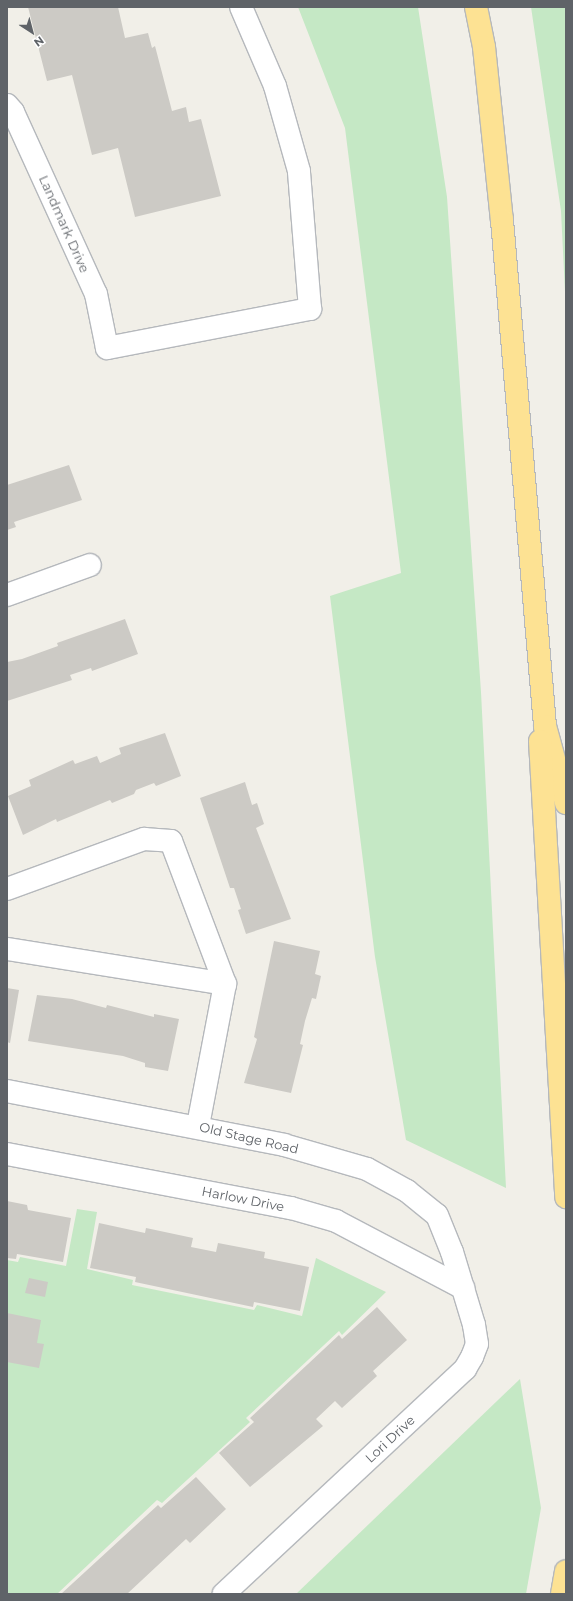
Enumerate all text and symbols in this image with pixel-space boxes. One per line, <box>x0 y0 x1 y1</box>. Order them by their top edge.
north arrow <box>12 12 52 52</box>
text: N <box>31 33 47 50</box>
street label: Landmark Drive <box>36 173 92 275</box>
street label: Old Stage Road <box>198 1119 300 1157</box>
street label: Harlow Drive <box>200 1183 286 1215</box>
street label: Lori Drive <box>362 1412 418 1466</box>

